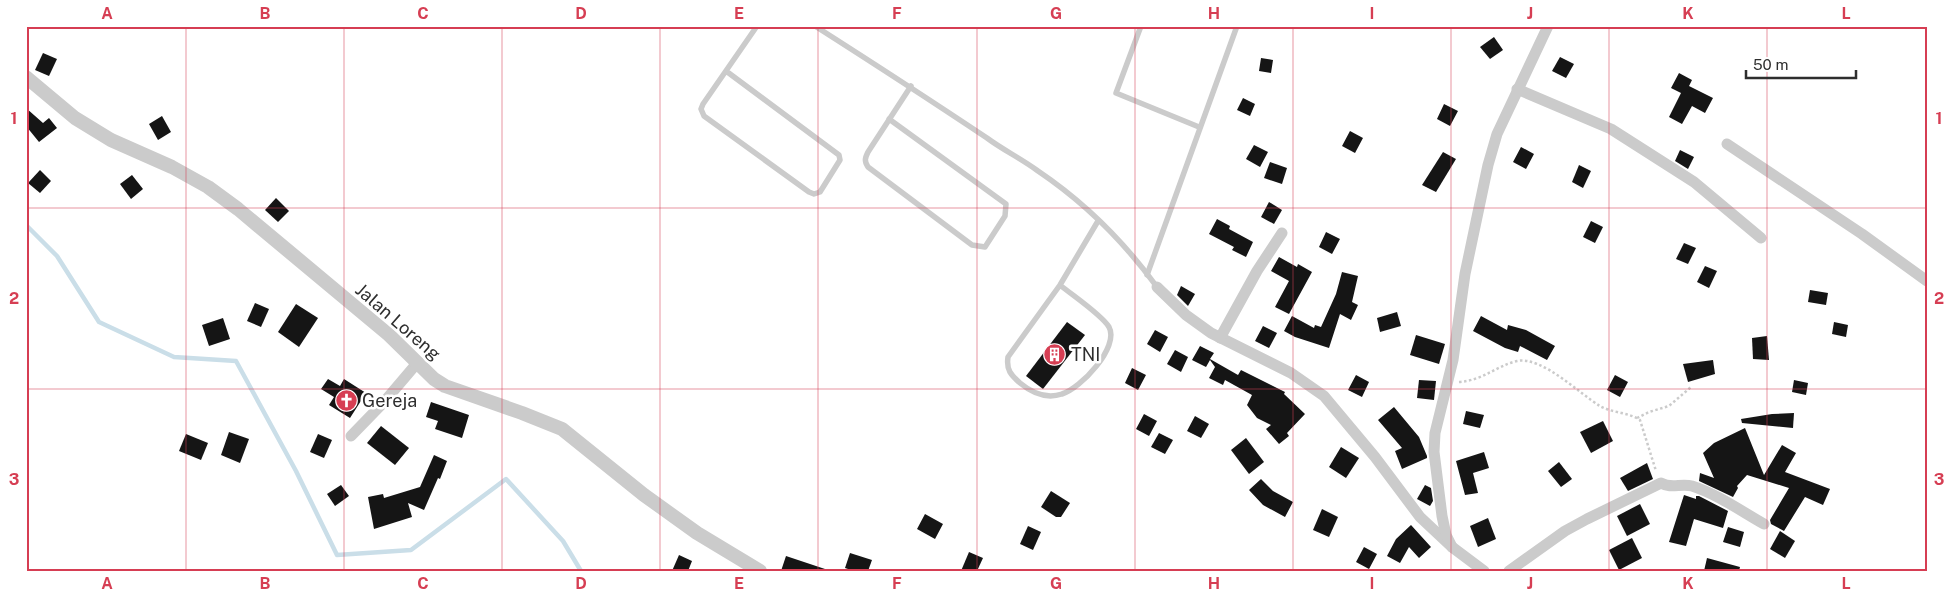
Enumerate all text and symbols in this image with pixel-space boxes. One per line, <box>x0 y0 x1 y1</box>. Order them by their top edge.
text: A <box>101 4 113 23</box>
text: B <box>260 4 271 23</box>
text: C <box>417 4 429 23</box>
text: D <box>575 4 587 23</box>
text: E <box>734 4 744 23</box>
text: F <box>892 4 902 23</box>
text: G <box>1050 4 1062 23</box>
text: H <box>1208 4 1220 23</box>
text: I <box>1370 4 1374 23</box>
text: J <box>1527 4 1533 23</box>
text: K <box>1682 4 1694 23</box>
text: L <box>1841 4 1851 23</box>
scale bar <box>1746 48 1856 80</box>
text: 50 m <box>1753 56 1788 73</box>
text: 1 <box>11 109 17 128</box>
text: 1 <box>1936 109 1942 128</box>
street label: Jalan Loreng <box>351 279 445 364</box>
text: 2 <box>9 289 19 308</box>
text: 2 <box>1934 289 1944 308</box>
building icon: TNI <box>1043 343 1067 367</box>
place label: TNI <box>1071 344 1100 365</box>
church icon: Gereja <box>334 389 358 413</box>
place label: Gereja <box>362 390 417 411</box>
text: 3 <box>9 470 19 489</box>
text: 3 <box>1934 470 1944 489</box>
text: A <box>101 574 113 593</box>
text: B <box>260 574 271 593</box>
text: C <box>417 574 429 593</box>
text: D <box>575 574 587 593</box>
text: E <box>734 574 744 593</box>
text: F <box>892 574 902 593</box>
text: G <box>1050 574 1062 593</box>
text: H <box>1208 574 1220 593</box>
text: I <box>1370 574 1374 593</box>
text: J <box>1527 574 1533 593</box>
text: K <box>1682 574 1694 593</box>
text: L <box>1841 574 1851 593</box>

